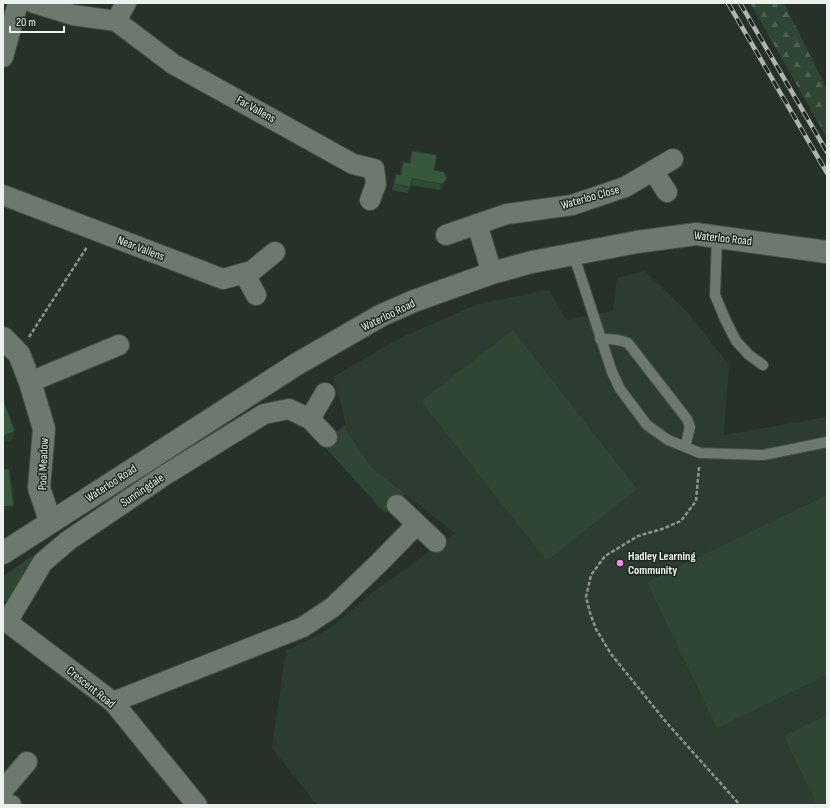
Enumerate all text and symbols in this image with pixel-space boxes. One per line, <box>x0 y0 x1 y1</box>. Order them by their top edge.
scale bar <box>10 8 64 34</box>
text: 20 m <box>16 15 36 30</box>
street label: Far Vallens <box>233 93 278 126</box>
street label: Waterloo Close <box>559 182 621 213</box>
street label: Waterloo Road <box>693 228 753 249</box>
street label: Near Vallens <box>115 233 167 264</box>
street label: Waterloo Road <box>359 296 418 335</box>
street label: Pool Meadow <box>35 437 52 490</box>
street label: Waterloo Road <box>83 461 140 506</box>
street label: Sunningdale <box>118 470 167 510</box>
place label: Hadley Learning Community <box>628 549 695 578</box>
marker: Hadley Learning Community <box>615 558 625 568</box>
street label: Crescent Road <box>63 663 118 712</box>

